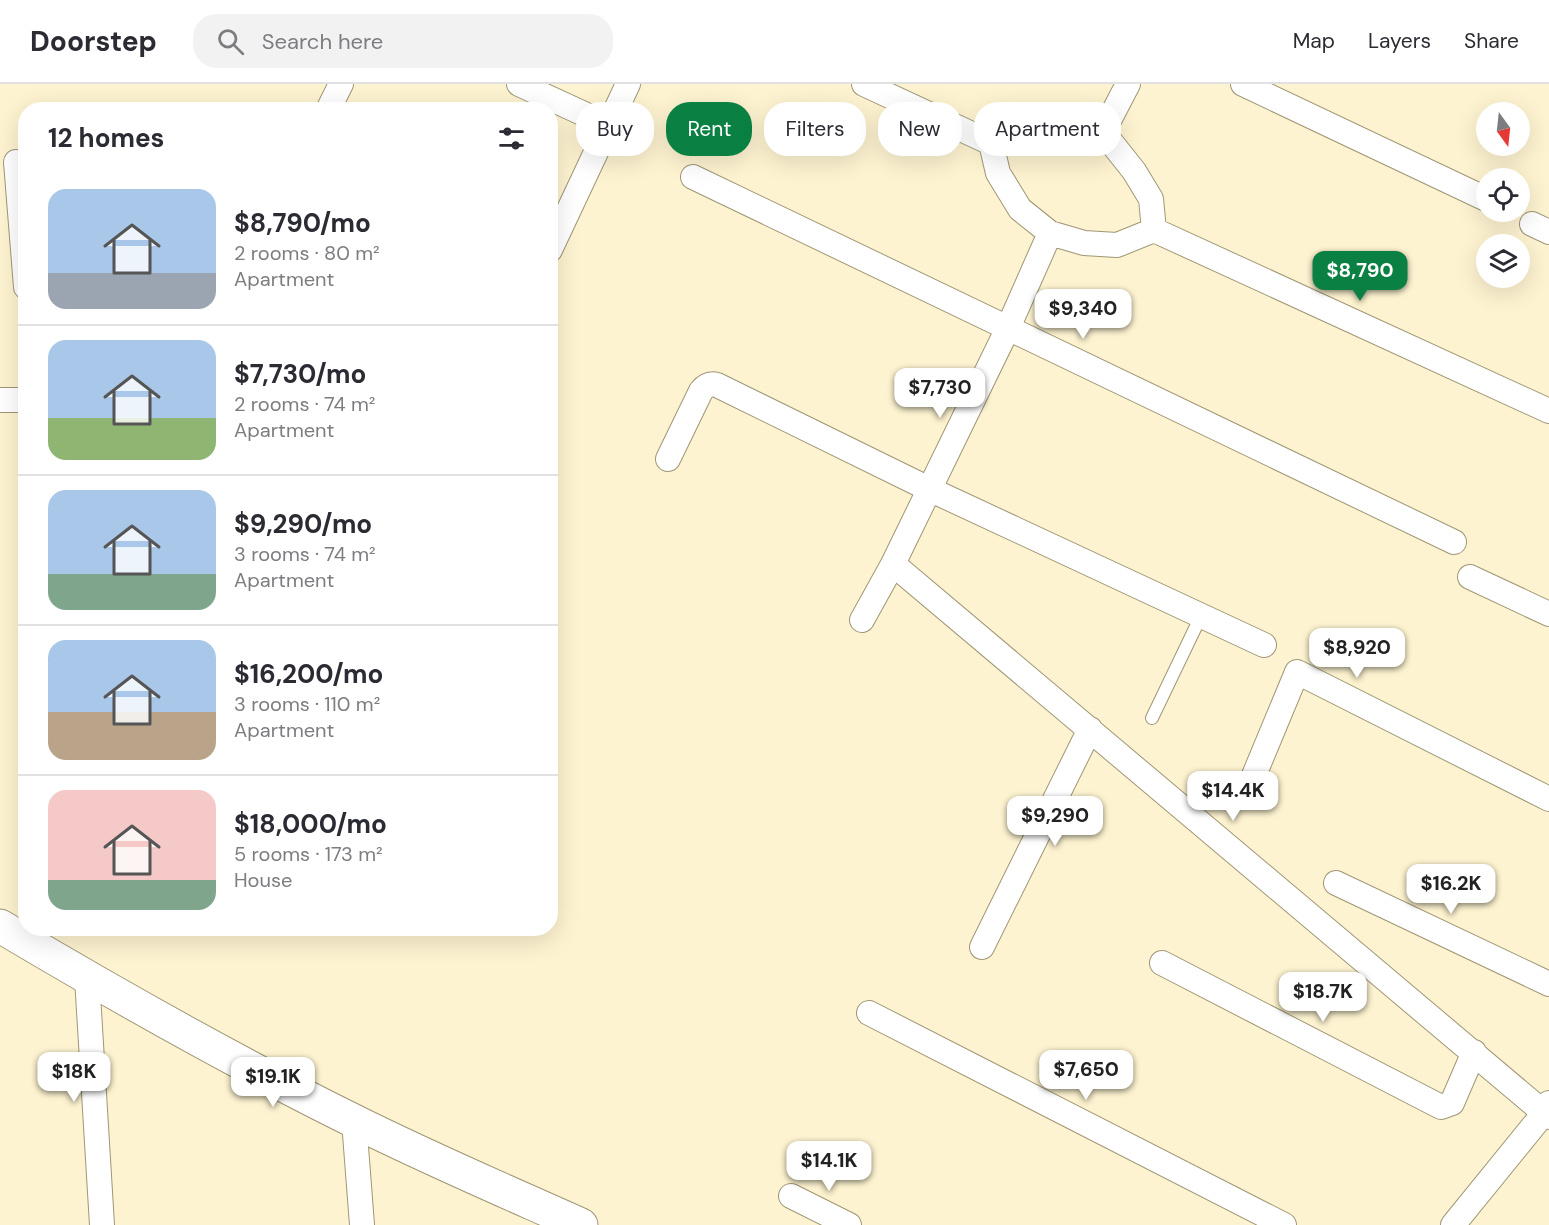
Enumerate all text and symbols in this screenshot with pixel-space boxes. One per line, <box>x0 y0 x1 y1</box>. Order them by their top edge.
search box <box>193 14 613 68</box>
text: Doorstep <box>30 23 157 60</box>
icon: search <box>214 25 247 58</box>
text: Search here <box>262 27 383 56</box>
text: Map <box>1293 27 1335 55</box>
text: Layers <box>1368 27 1431 55</box>
text: Share <box>1464 27 1519 55</box>
chip: Buy <box>576 102 654 156</box>
chip: Rent <box>666 102 752 156</box>
chip: Filters <box>764 102 866 156</box>
chip: New <box>878 102 962 156</box>
chip: Apartment <box>974 102 1121 156</box>
north arrow <box>1476 102 1530 156</box>
map controls <box>1476 102 1530 288</box>
text: 12 homes <box>48 121 164 155</box>
icon: filters <box>495 122 528 155</box>
button: locate <box>1476 168 1530 222</box>
text: $8,790/mo <box>234 206 371 240</box>
icon: home <box>96 213 168 285</box>
button: layers <box>1476 234 1530 288</box>
text: 2 rooms · 80 m² <box>234 240 380 266</box>
pin: $8,790 <box>1311 251 1409 302</box>
text: $8,790 <box>1327 257 1393 283</box>
text: Apartment <box>234 266 334 292</box>
pin: $9,340 <box>1034 289 1132 340</box>
text: $9,340 <box>1049 295 1117 321</box>
text: $7,730/mo <box>234 357 366 391</box>
icon: home <box>96 364 168 436</box>
pin: $7,730 <box>891 368 989 419</box>
text: $7,730 <box>908 374 972 400</box>
text: 2 rooms · 74 m² <box>234 391 375 417</box>
text: Apartment <box>234 417 334 443</box>
text: $9,290/mo <box>234 507 372 541</box>
icon: home <box>96 514 168 586</box>
text: 3 rooms · 74 m² <box>234 541 376 567</box>
text: Apartment <box>234 567 334 593</box>
pin: $8,920 <box>1308 628 1406 679</box>
text: $8,920 <box>1323 634 1391 660</box>
text: $16,200/mo <box>234 657 383 691</box>
icon: home <box>96 664 168 736</box>
text: 3 rooms · 110 m² <box>234 691 380 717</box>
text: Apartment <box>234 717 334 743</box>
pin: $14.4K <box>1184 771 1282 822</box>
text: $14.4K <box>1201 777 1265 803</box>
pin: $9,290 <box>1006 796 1104 847</box>
text: $9,290 <box>1021 802 1089 828</box>
text: $18,000/mo <box>234 807 387 841</box>
icon: home <box>96 814 168 886</box>
text: 5 rooms · 173 m² <box>234 841 383 867</box>
pin: $16.2K <box>1402 864 1500 915</box>
text: House <box>234 867 292 893</box>
text: $16.2K <box>1420 870 1482 896</box>
pin: $18.7K <box>1274 972 1372 1023</box>
text: $18.7K <box>1293 978 1353 1004</box>
pin: $7,650 <box>1037 1050 1135 1101</box>
pin: $18K <box>38 1052 110 1103</box>
text: $7,650 <box>1053 1056 1119 1082</box>
pin: $19.1K <box>224 1057 322 1108</box>
text: $18K <box>51 1058 97 1084</box>
text: $19.1K <box>245 1063 301 1089</box>
pin: $14.1K <box>780 1141 878 1192</box>
text: $14.1K <box>800 1147 858 1173</box>

